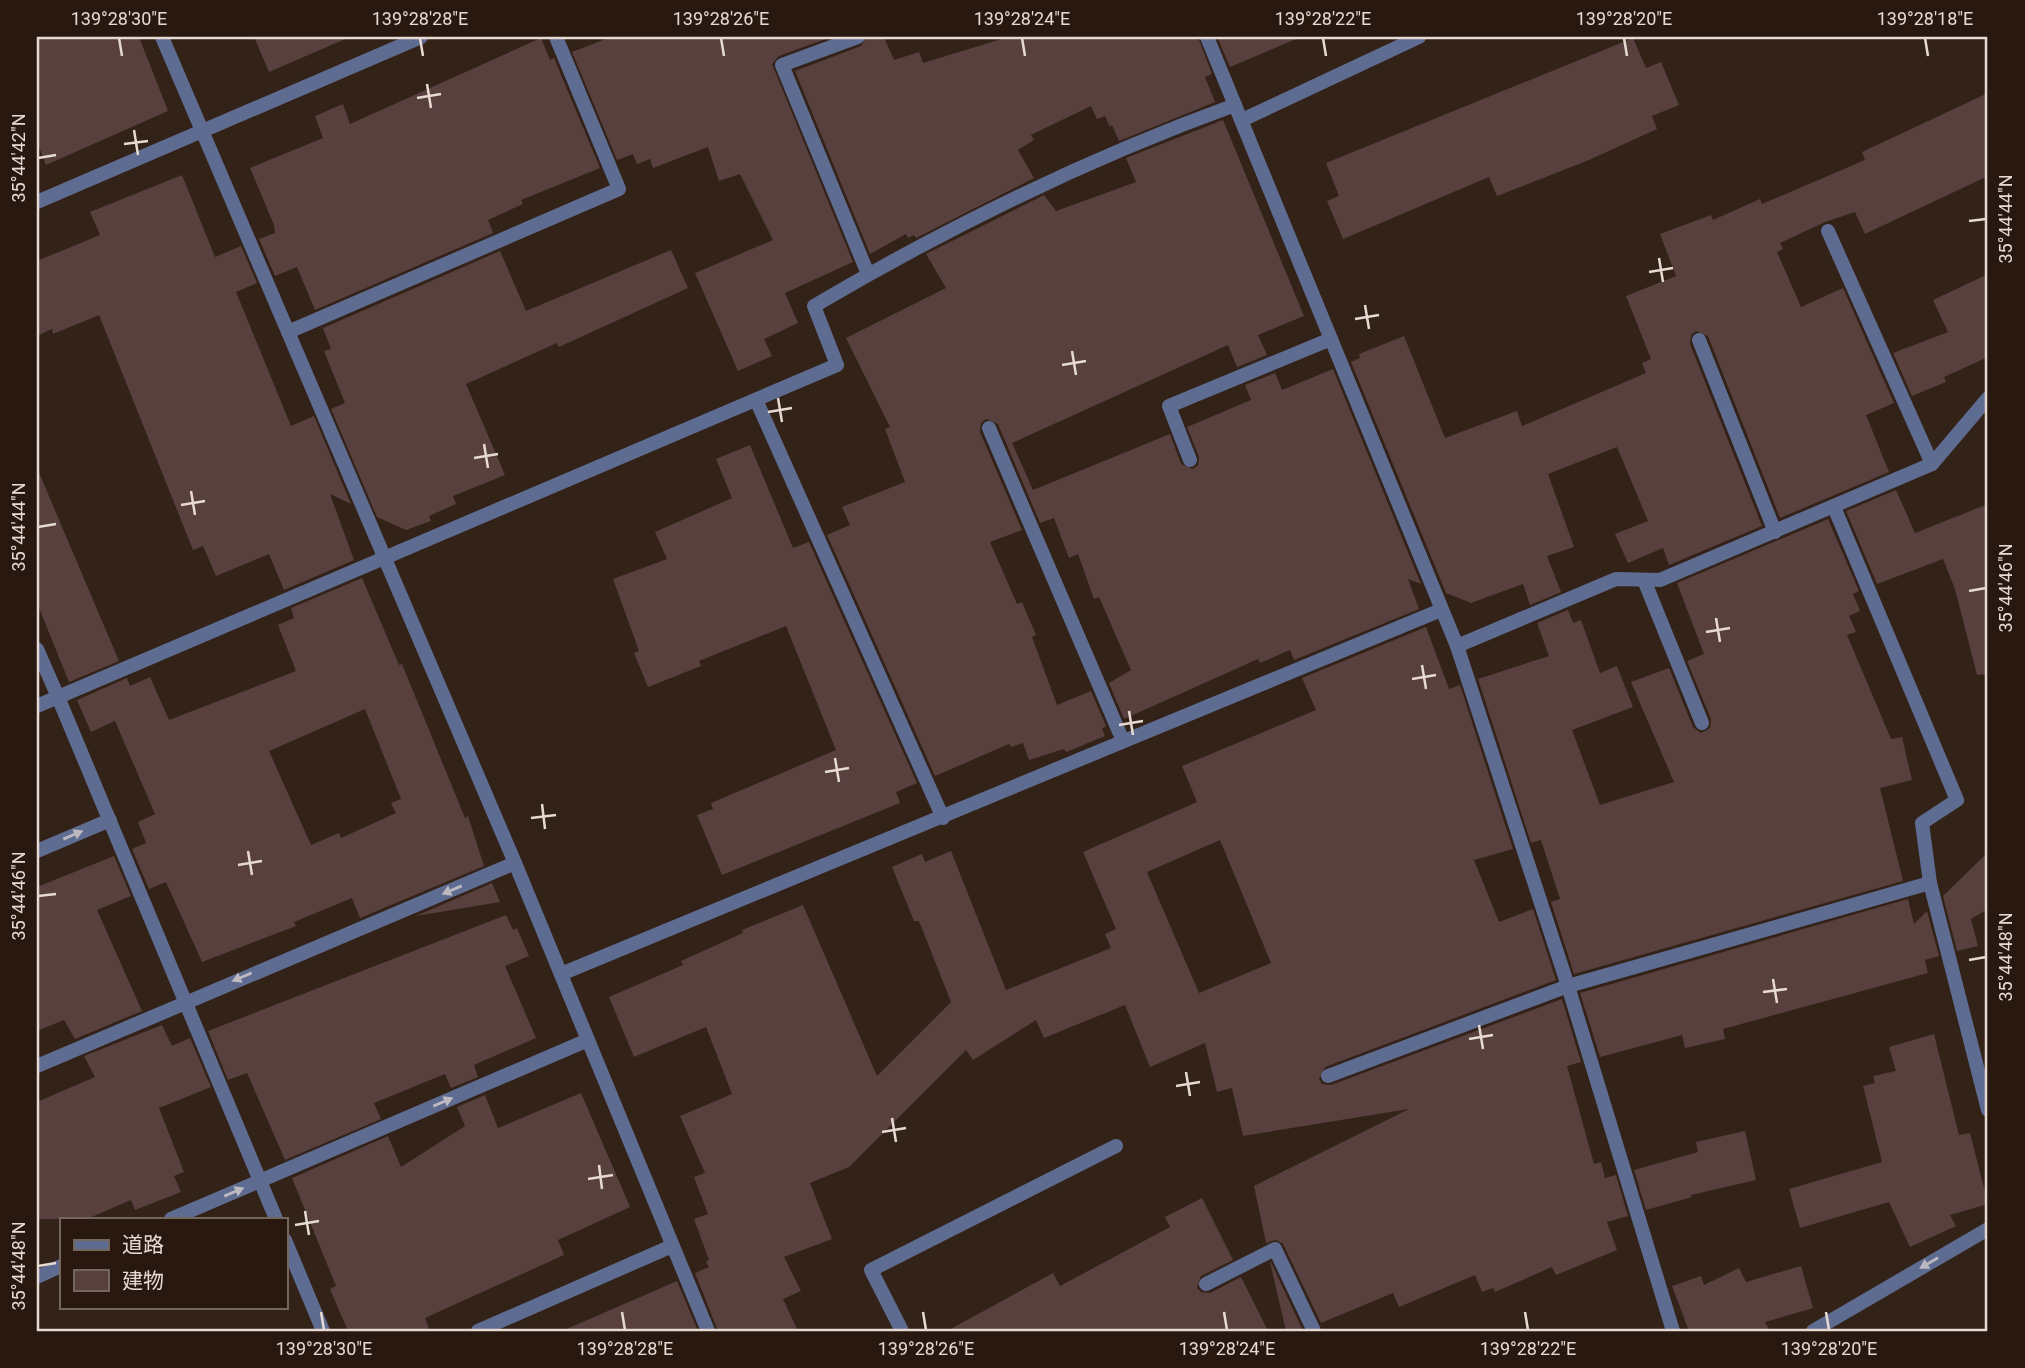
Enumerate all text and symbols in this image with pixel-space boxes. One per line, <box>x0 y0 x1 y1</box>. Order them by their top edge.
text: 139°28'30"E <box>71 8 167 29</box>
text: 139°28'28"E <box>372 8 468 29</box>
text: 139°28'26"E <box>673 8 769 29</box>
text: 139°28'24"E <box>974 8 1070 29</box>
text: 139°28'22"E <box>1275 8 1371 29</box>
text: 139°28'20"E <box>1576 8 1672 29</box>
text: 139°28'18"E <box>1877 8 1973 29</box>
text: 35°44'42"N <box>8 113 29 203</box>
text: 35°44'44"N <box>1995 174 2016 264</box>
text: 35°44'44"N <box>8 482 29 572</box>
text: 35°44'46"N <box>1995 543 2016 633</box>
one-way arrow <box>63 830 84 841</box>
text: 35°44'46"N <box>8 851 29 941</box>
one-way arrow <box>442 884 463 895</box>
text: 35°44'48"N <box>1995 912 2016 1002</box>
one-way arrow <box>232 972 253 983</box>
one-way arrow <box>433 1097 454 1108</box>
one-way arrow <box>224 1187 245 1198</box>
legend <box>60 1218 287 1308</box>
text: 35°44'48"N <box>8 1221 29 1311</box>
text: 道路 <box>122 1233 164 1257</box>
one-way arrow <box>1920 1257 1939 1269</box>
text: 建物 <box>122 1269 164 1293</box>
text: 139°28'30"E <box>276 1338 372 1359</box>
text: 139°28'28"E <box>577 1338 673 1359</box>
text: 139°28'26"E <box>878 1338 974 1359</box>
text: 139°28'24"E <box>1179 1338 1275 1359</box>
text: 139°28'22"E <box>1480 1338 1576 1359</box>
text: 139°28'20"E <box>1781 1338 1877 1359</box>

